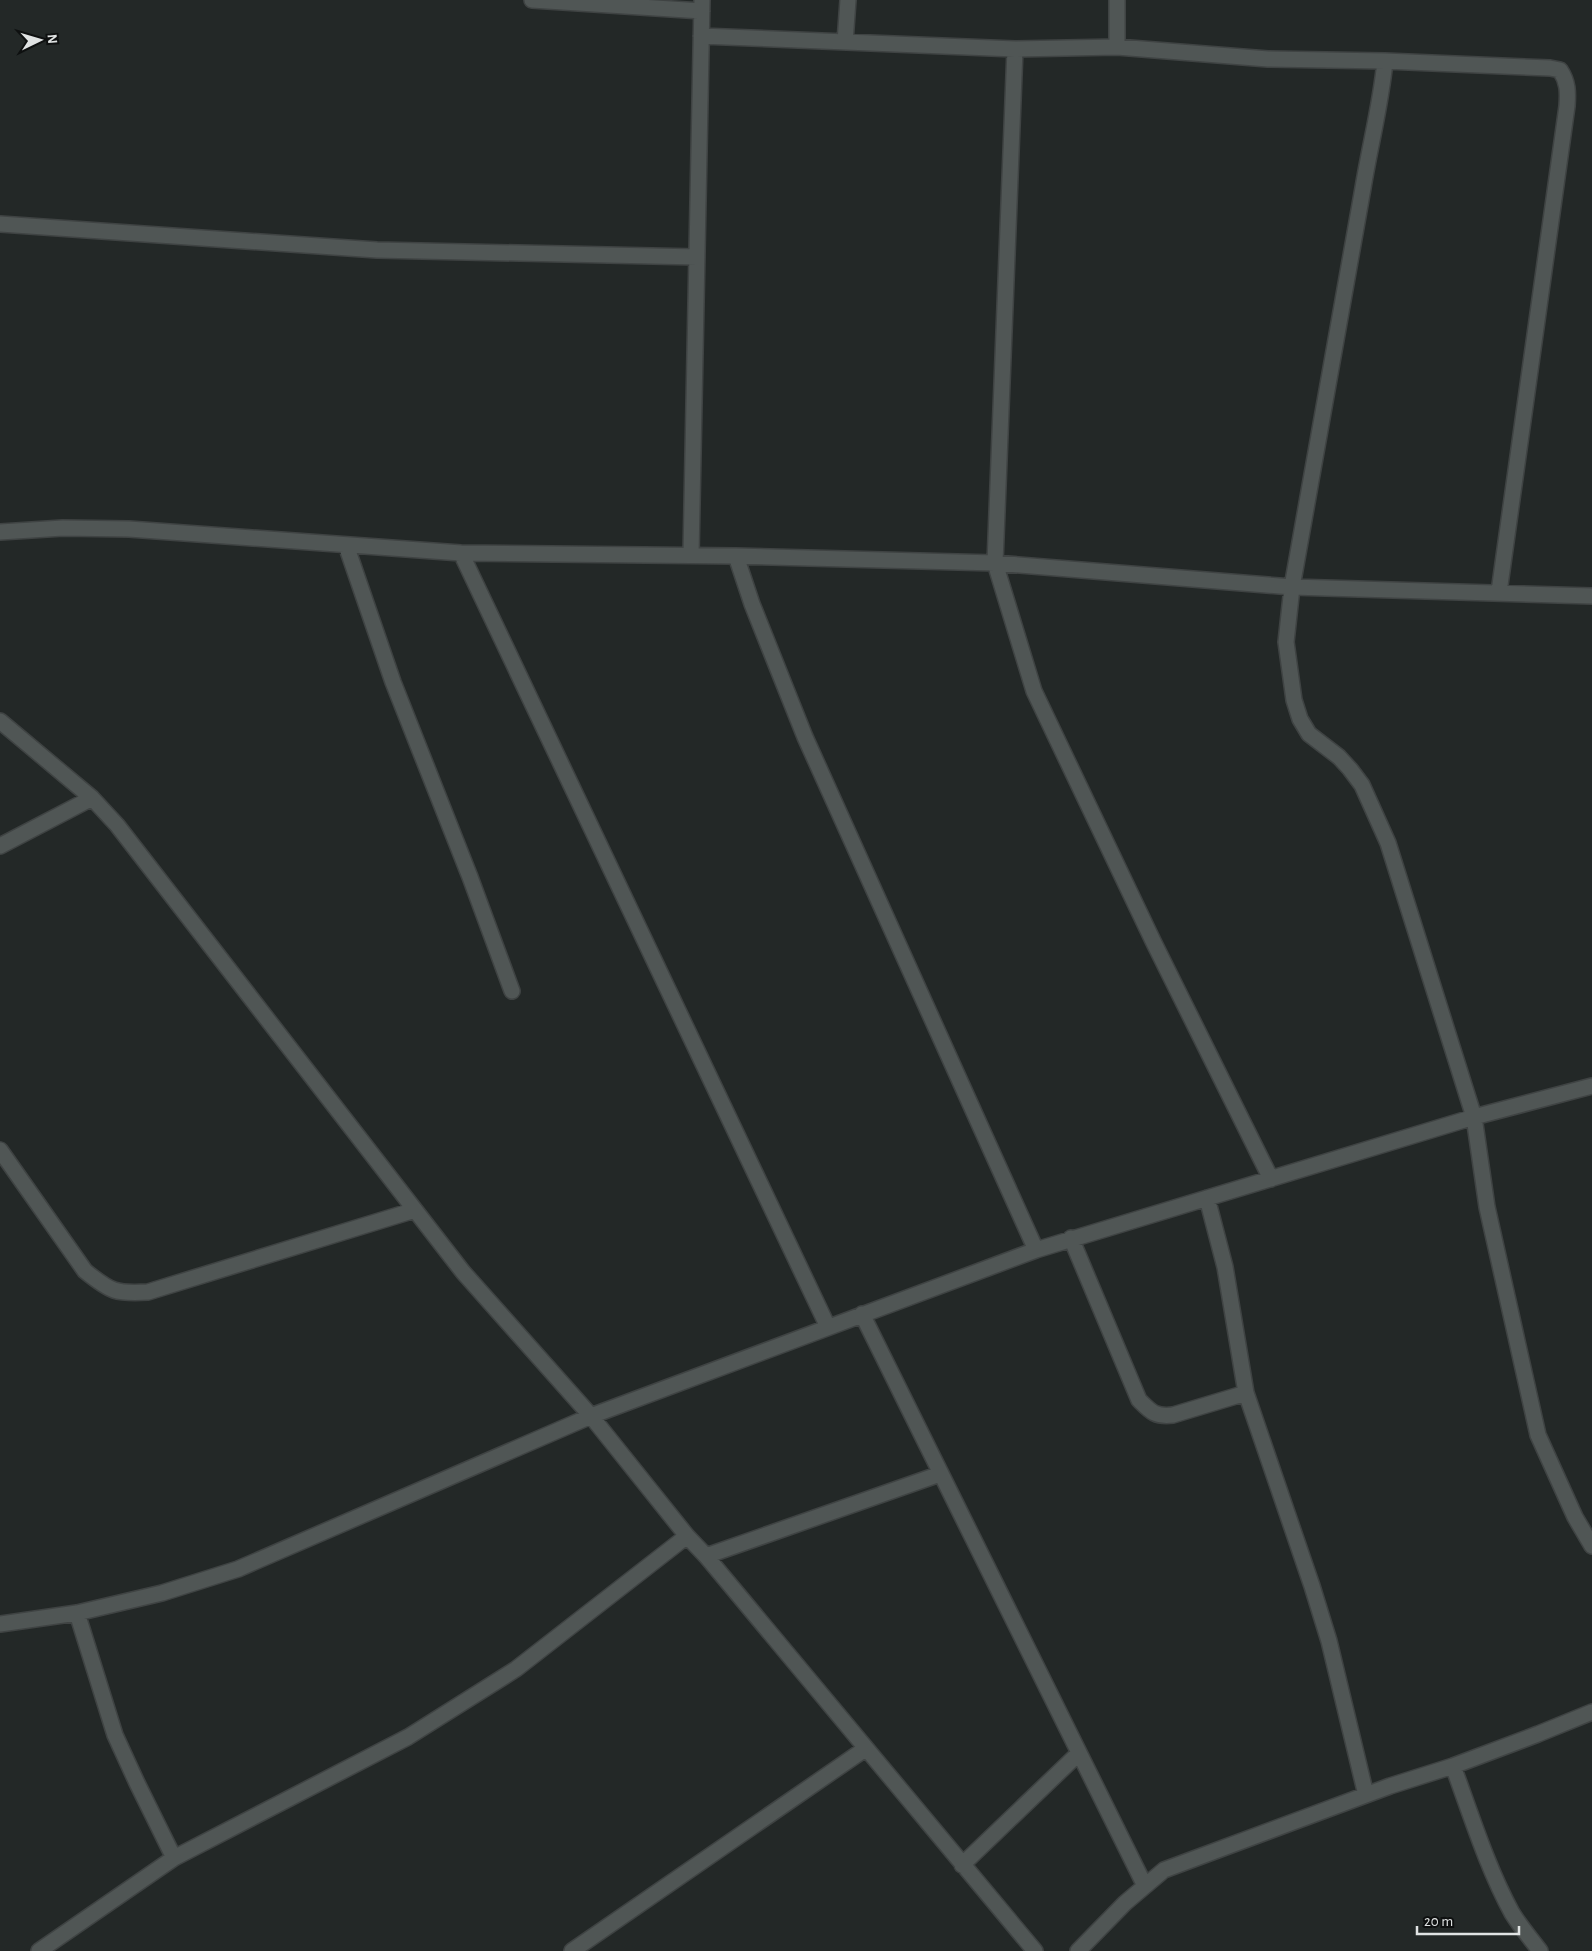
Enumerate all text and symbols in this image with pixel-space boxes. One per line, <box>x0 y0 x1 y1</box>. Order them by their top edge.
north arrow <box>15 15 65 65</box>
text: N <box>45 33 59 44</box>
scale bar <box>1417 1904 1520 1936</box>
text: 20 m <box>1424 1914 1453 1929</box>

